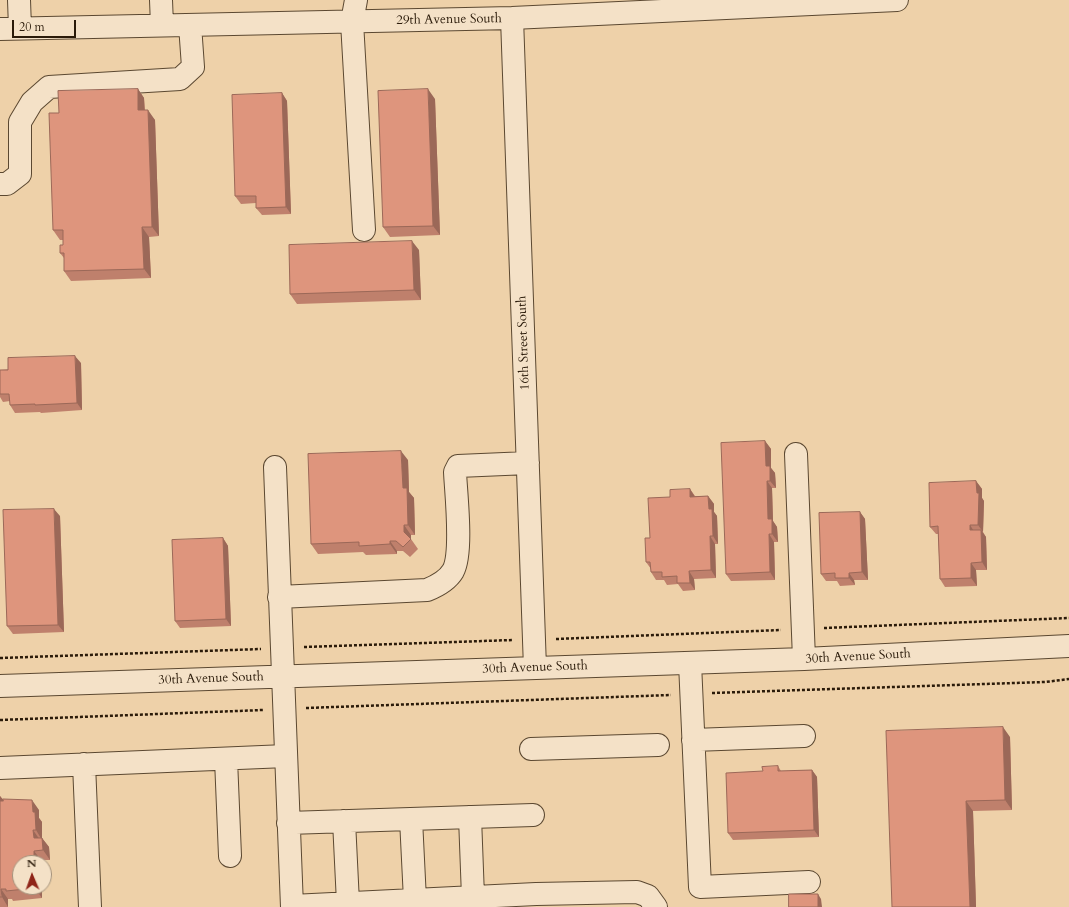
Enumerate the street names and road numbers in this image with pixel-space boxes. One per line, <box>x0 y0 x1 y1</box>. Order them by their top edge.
street label: 29th Avenue South <box>396 11 502 29</box>
street label: 16th Street South <box>515 295 533 391</box>
street label: 30th Avenue South <box>805 646 911 668</box>
street label: 30th Avenue South <box>482 658 588 678</box>
street label: 30th Avenue South <box>158 669 264 689</box>

